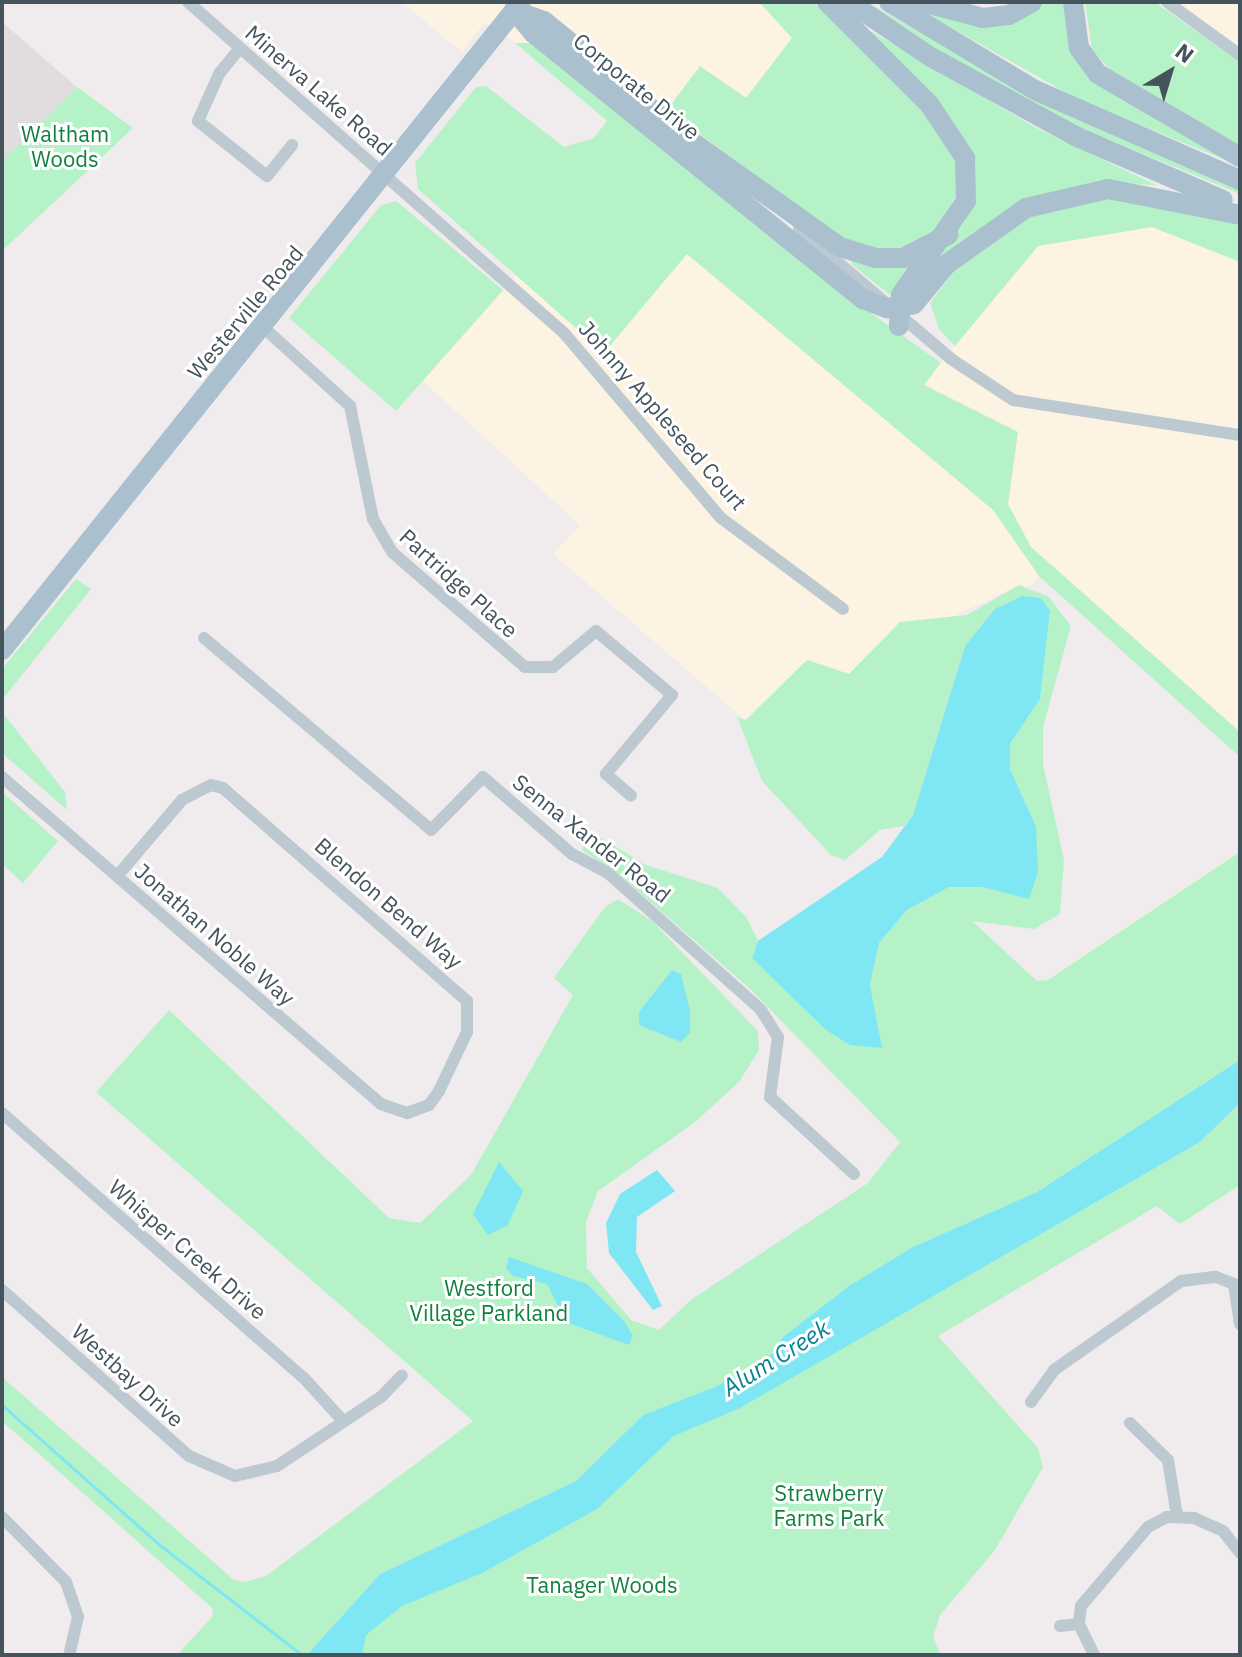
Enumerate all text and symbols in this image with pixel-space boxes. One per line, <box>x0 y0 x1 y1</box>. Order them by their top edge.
street label: Minerva Lake Road <box>240 19 398 161</box>
street label: Corporate Drive <box>569 27 705 145</box>
north arrow <box>1130 32 1210 112</box>
text: N <box>1170 36 1200 69</box>
park label: Waltham Woods <box>21 120 109 172</box>
street label: Westerville Road <box>182 240 308 384</box>
street label: Johnny Appleseed Court <box>574 315 752 515</box>
street label: Partridge Place <box>394 523 524 643</box>
street label: Senna Xander Road <box>508 768 676 908</box>
street label: Blendon Bend Way <box>310 832 468 974</box>
street label: Jonathan Noble Way <box>130 857 300 1011</box>
street label: Whisper Creek Drive <box>104 1173 272 1325</box>
park label: Westford Village Parkland <box>410 1274 568 1326</box>
water label: Alum Creek <box>717 1314 835 1402</box>
street label: Westbay Drive <box>67 1318 189 1432</box>
park label: Strawberry Farms Park <box>774 1479 884 1530</box>
park label: Tanager Woods <box>526 1572 678 1598</box>

